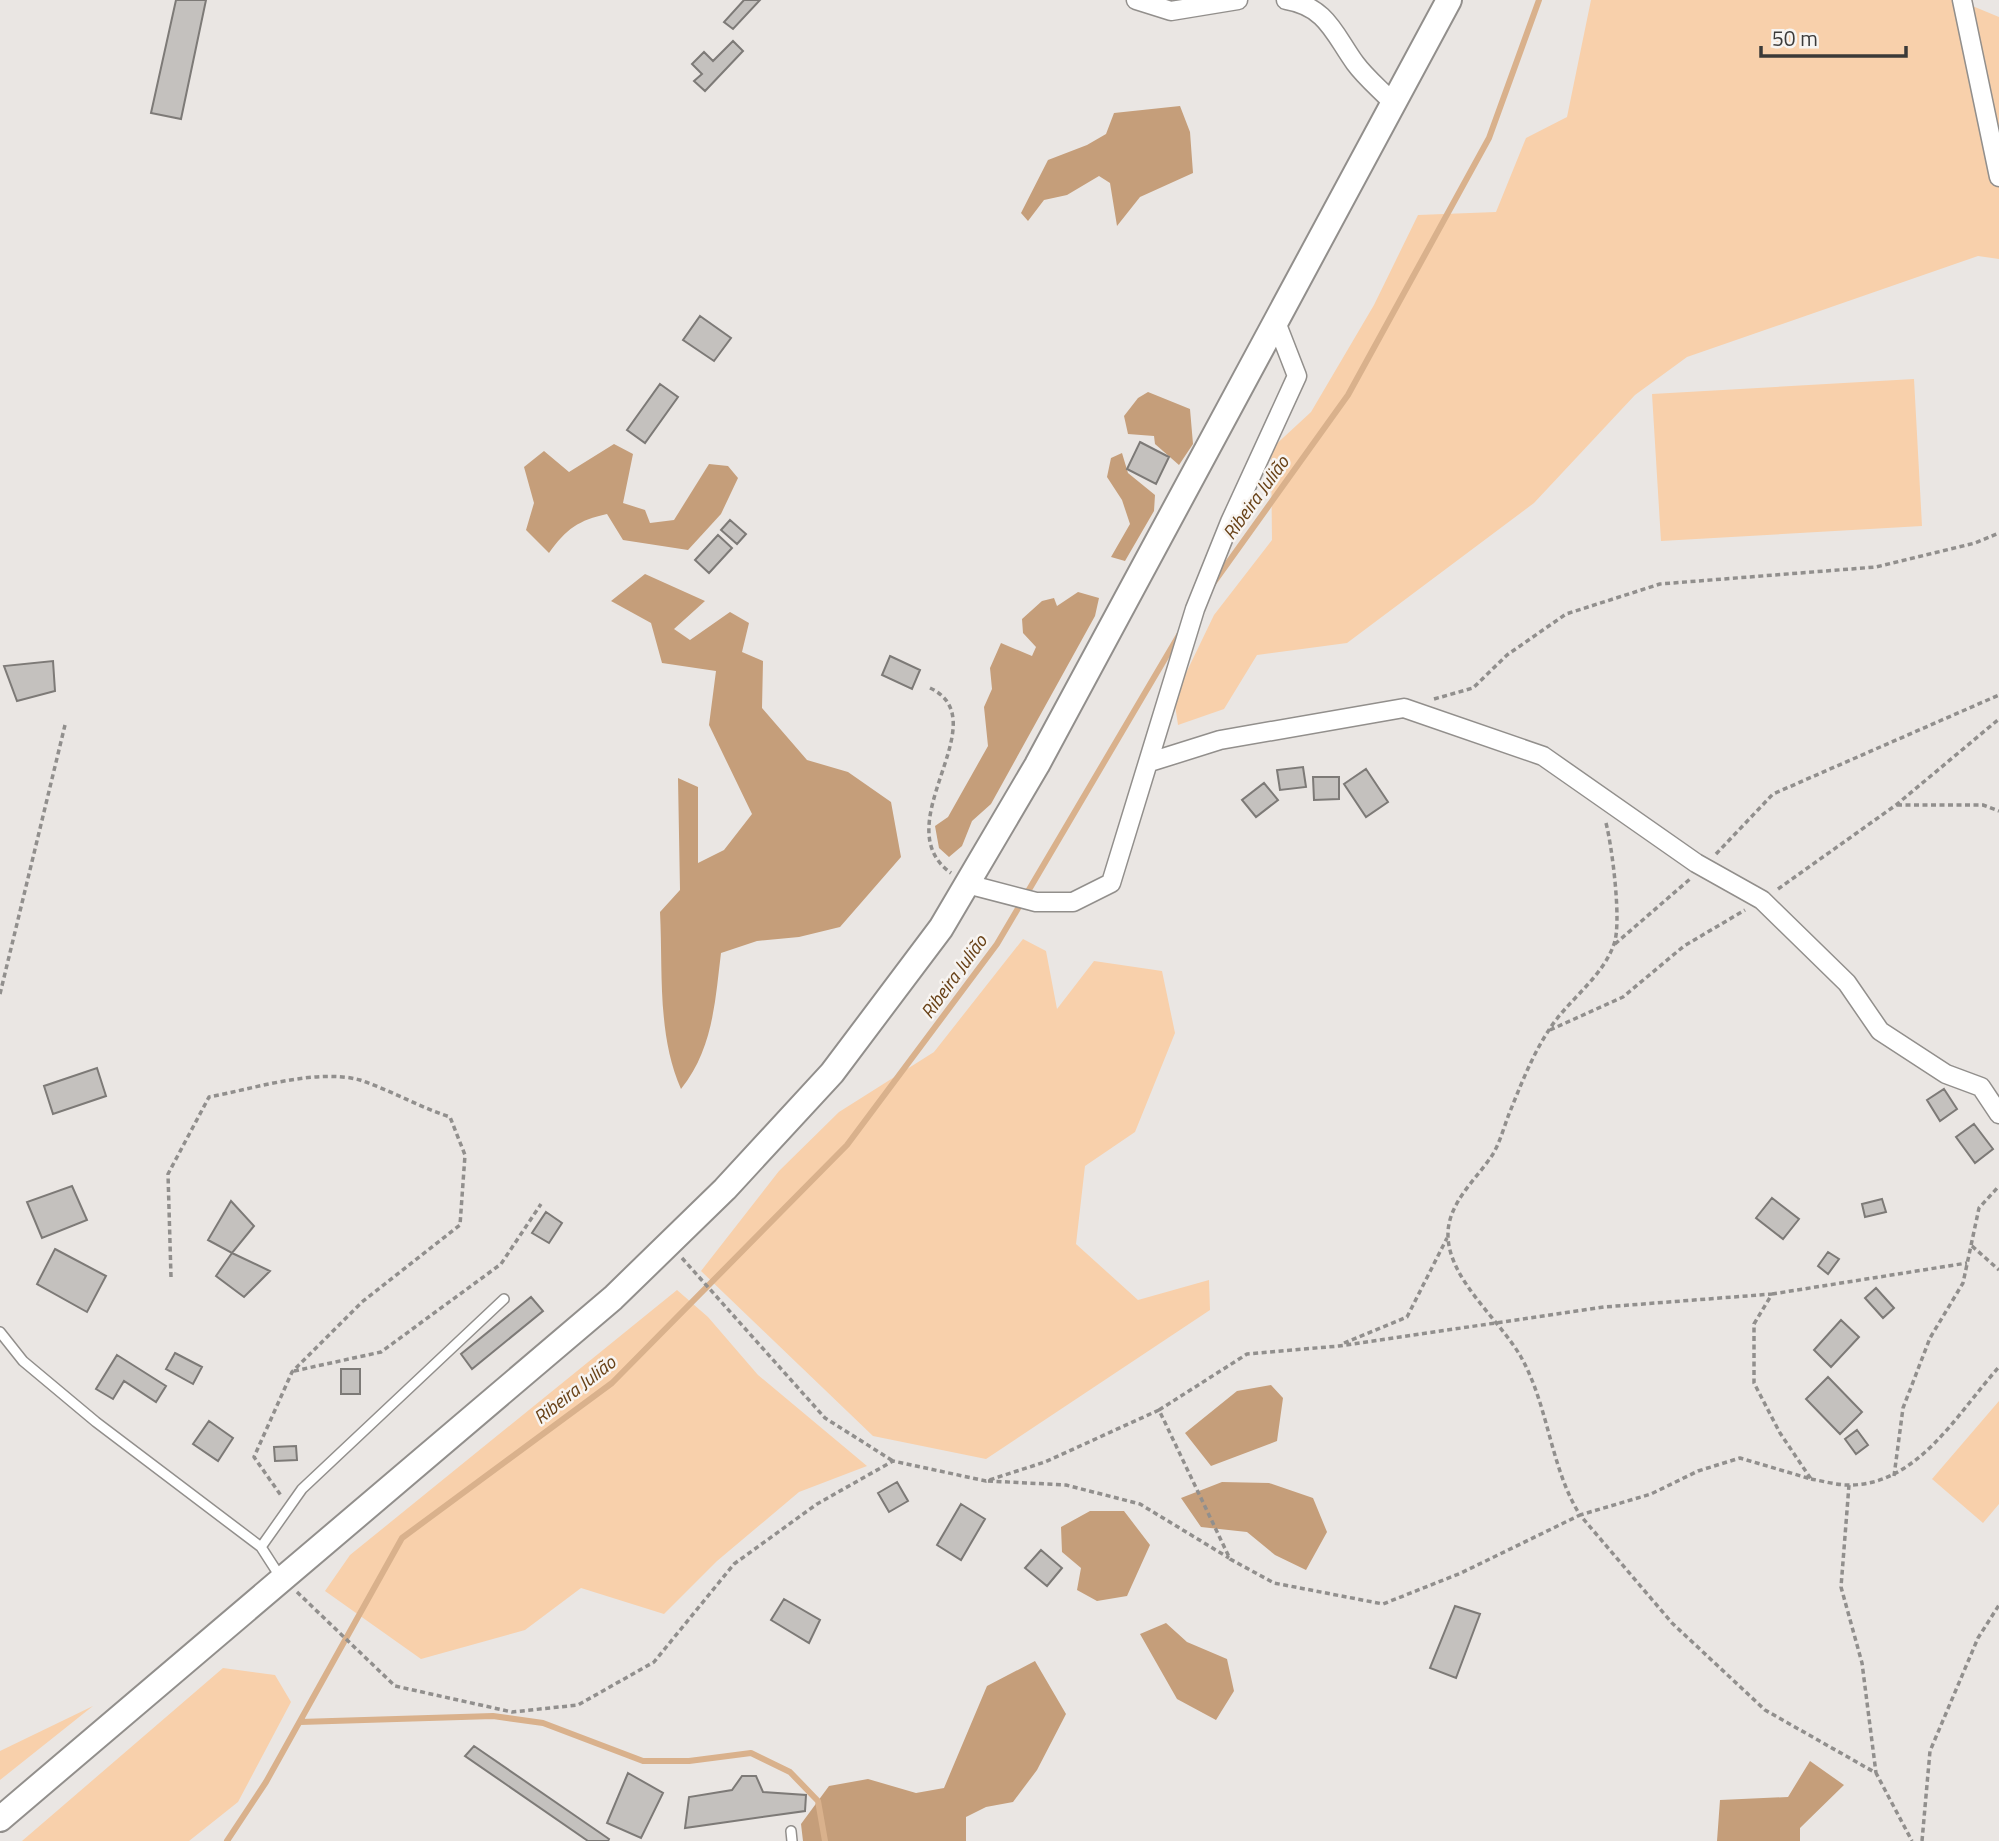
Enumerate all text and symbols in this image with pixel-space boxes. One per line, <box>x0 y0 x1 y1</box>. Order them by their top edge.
scale bar <box>1761 14 1906 58</box>
text: 50 m <box>1772 22 1818 54</box>
water label: Ribeira Julião <box>1215 448 1296 545</box>
water label: Ribeira Julião <box>913 927 994 1024</box>
water label: Ribeira Julião <box>527 1347 622 1430</box>

